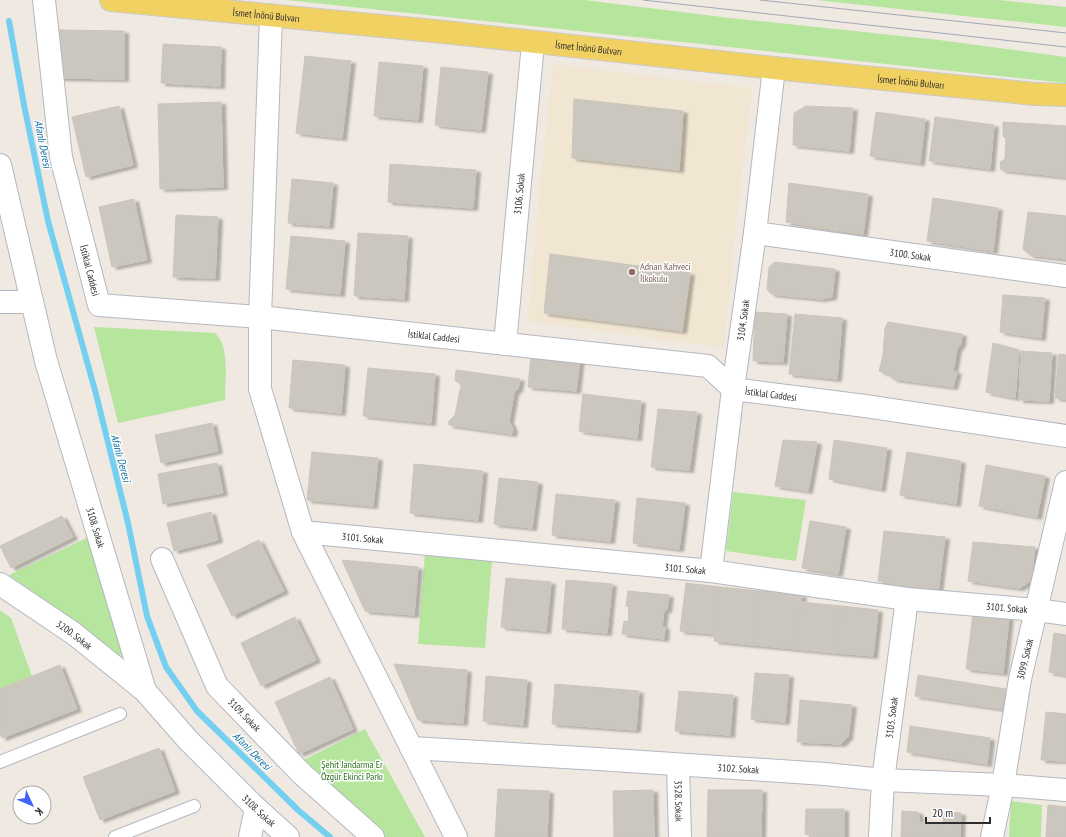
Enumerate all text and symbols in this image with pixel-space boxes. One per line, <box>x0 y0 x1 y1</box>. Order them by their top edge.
street label: İsmet İnönü Bulvarı <box>232 6 300 25</box>
street label: İsmet İnönü Bulvarı <box>554 38 623 58</box>
street label: İsmet İnönü Bulvarı <box>877 72 945 92</box>
water label: Afanlı Deresi <box>31 119 55 171</box>
street label: 3106. Sokak <box>511 172 528 215</box>
street label: İstiklal Caddesi <box>77 244 102 297</box>
street label: 3100. Sokak <box>889 246 932 264</box>
place label: Adnan Kahveci İlkokulu <box>640 260 691 285</box>
marker: Adnan Kahveci İlkokulu <box>627 267 637 277</box>
street label: 3104. Sokak <box>734 298 753 342</box>
street label: İstiklal Caddesi <box>407 327 460 346</box>
street label: İstiklal Caddesi <box>744 385 798 404</box>
water label: Afanlı Deresi <box>108 433 134 485</box>
street label: 3108. Sokak <box>83 506 108 549</box>
street label: 3101. Sokak <box>341 530 384 547</box>
street label: 3101. Sokak <box>664 561 707 577</box>
street label: 3101. Sokak <box>985 600 1028 616</box>
street label: 3200. Sokak <box>54 618 95 653</box>
street label: 3099. Sokak <box>1014 637 1036 681</box>
street label: 3109. Sokak <box>225 695 263 734</box>
street label: 3103. Sokak <box>883 696 901 739</box>
water label: Afanlı Deresi <box>230 729 275 774</box>
park label: Şehit Jandarma Er Özgür Ekinci Parkı <box>321 758 383 783</box>
street label: 3102. Sokak <box>717 761 760 777</box>
street label: 3528. Sokak <box>671 780 686 822</box>
north arrow <box>12 785 52 825</box>
street label: 3108. Sokak <box>239 792 278 830</box>
scale bar <box>926 799 990 825</box>
text: K <box>32 805 46 819</box>
text: 20 m <box>932 805 953 820</box>

